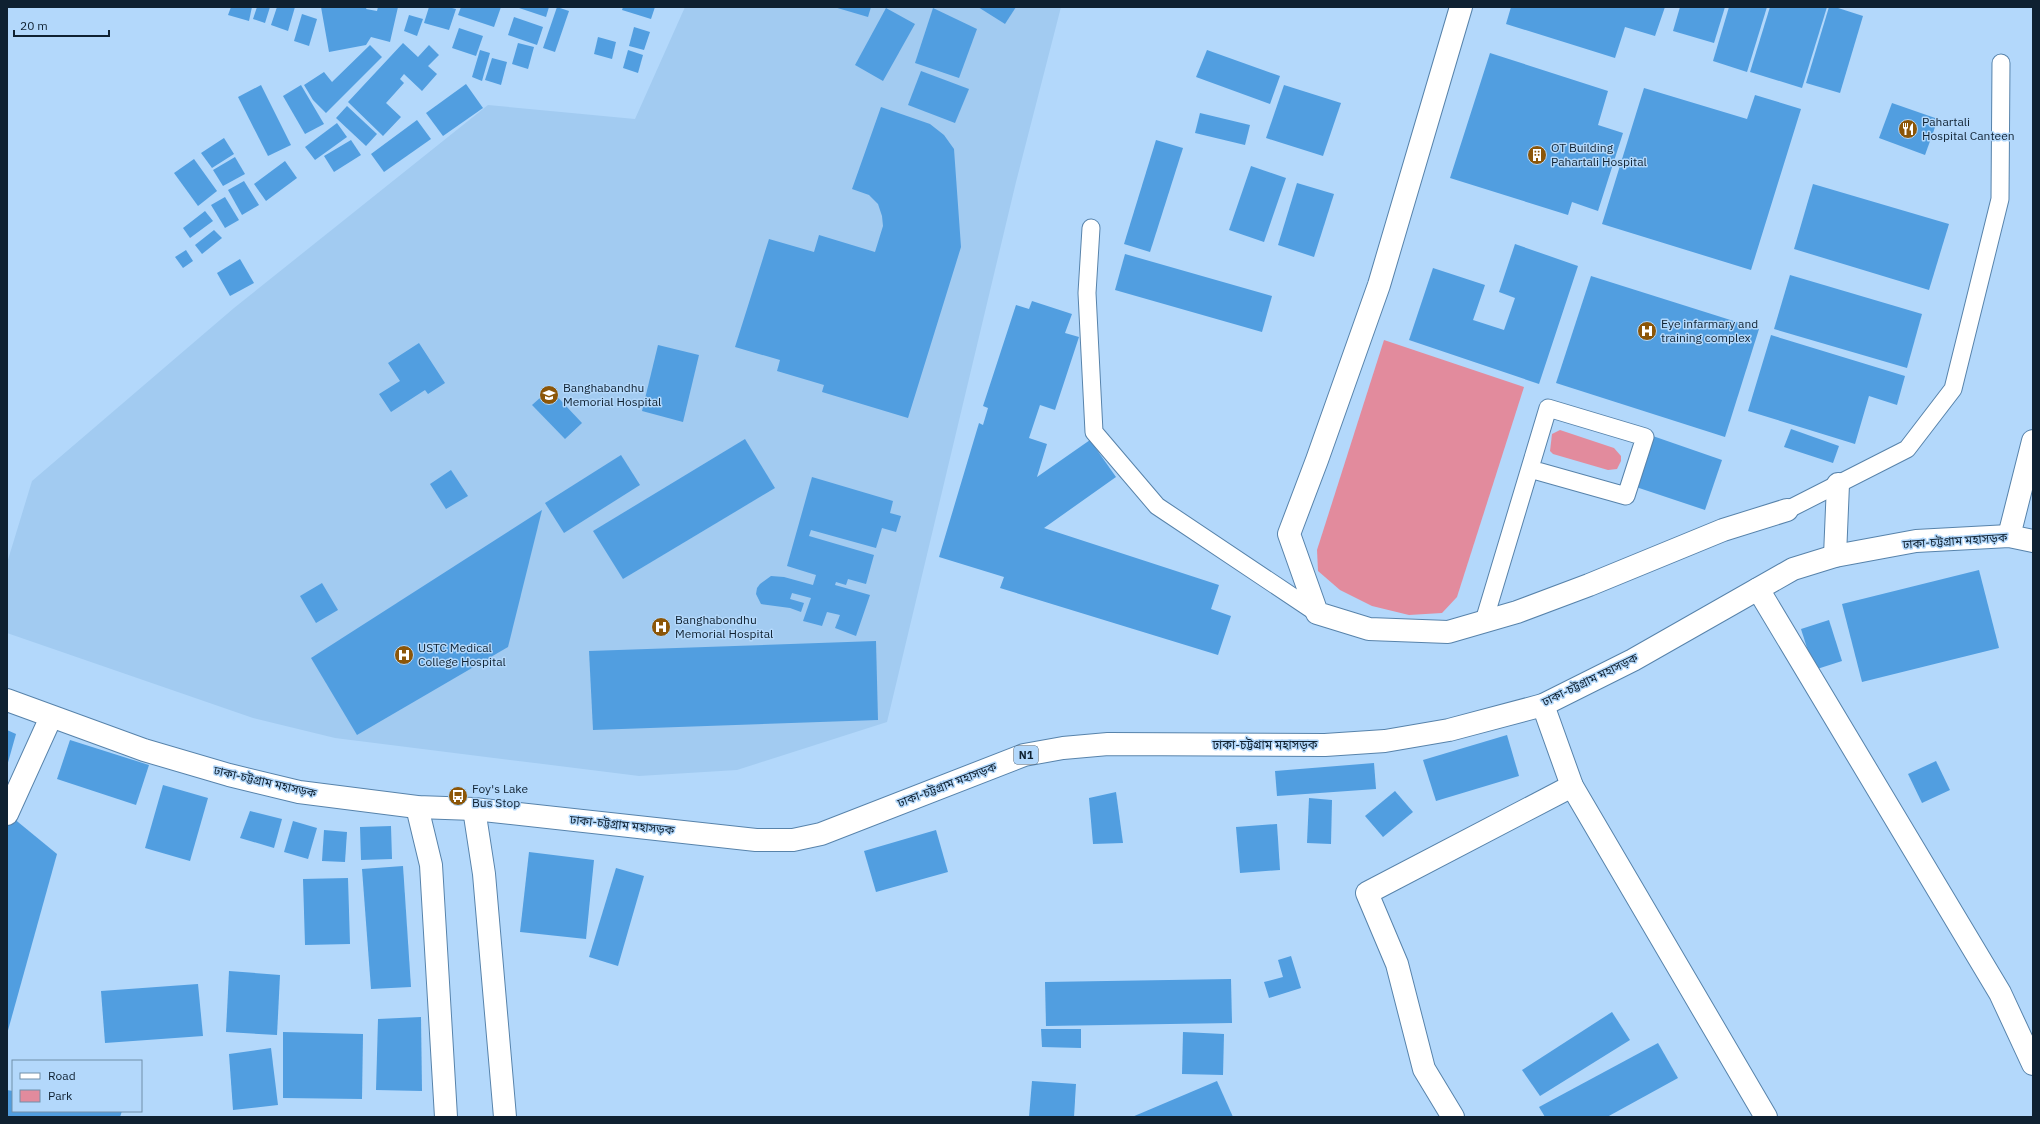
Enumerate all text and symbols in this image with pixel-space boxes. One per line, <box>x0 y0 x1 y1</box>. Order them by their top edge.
scale bar <box>14 12 109 38</box>
text: 20 m <box>20 18 48 33</box>
place label: Pahartali Hospital Canteen <box>1922 114 2015 143</box>
restaurant icon: Pahartali Hospital Canteen <box>1897 118 1919 140</box>
place label: OT Building Pahartali Hospital <box>1551 140 1647 169</box>
building icon: OT Building Pahartali Hospital <box>1526 144 1548 166</box>
place label: Eye infarmary and training complex <box>1661 316 1758 345</box>
hospital icon: Eye infarmary and training complex <box>1636 320 1658 342</box>
place label: Banghabandhu Memorial Hospital <box>563 380 661 409</box>
school or university icon: Banghabandhu Memorial Hospital <box>538 384 560 406</box>
street label: ঢাকা-চট্টগ্রাম মহাসড়ক <box>1901 529 2008 552</box>
place label: Banghabondhu Memorial Hospital <box>675 612 773 641</box>
hospital icon: Banghabondhu Memorial Hospital <box>650 616 672 638</box>
place label: USTC Medical College Hospital <box>418 640 506 669</box>
hospital icon: USTC Medical College Hospital <box>393 644 415 666</box>
street label: ঢাকা-চট্টগ্রাম মহাসড়ক <box>1538 650 1641 710</box>
street label: ঢাকা-চট্টগ্রাম মহাসড়ক <box>1212 737 1318 752</box>
road number: N1 <box>1014 746 1038 764</box>
street label: ঢাকা-চট্টগ্রাম মহাসড়ক <box>894 759 999 811</box>
street label: ঢাকা-চট্টগ্রাম মহাসড়ক <box>211 762 318 801</box>
place label: Foy's Lake Bus Stop <box>472 781 528 810</box>
bus stop icon: Foy's Lake Bus Stop <box>447 785 469 807</box>
street label: ঢাকা-চট্টগ্রাম মহাসড়ক <box>568 811 675 837</box>
legend <box>12 1060 142 1112</box>
text: Road <box>48 1068 76 1083</box>
text: Park <box>48 1088 73 1103</box>

